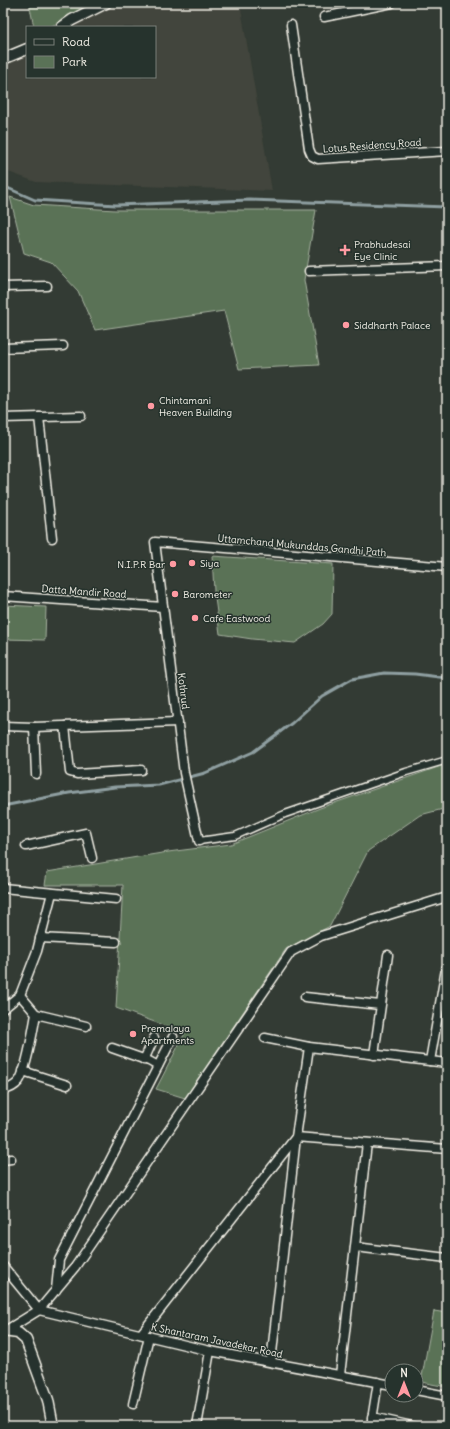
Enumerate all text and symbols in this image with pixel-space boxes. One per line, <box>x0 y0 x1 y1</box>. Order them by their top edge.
legend <box>26 26 156 78</box>
text: Road <box>62 34 90 49</box>
text: Park <box>62 54 87 69</box>
street label: Lotus Residency Road <box>322 136 422 155</box>
place label: Prabhudesai Eye Clinic <box>354 238 410 263</box>
marker: Prabhudesai Eye Clinic <box>339 244 351 256</box>
place label: Siddharth Palace <box>354 319 430 332</box>
marker: Siddharth Palace <box>341 320 351 330</box>
place label: Chintamani Heaven Building <box>159 394 232 419</box>
marker: Chintamani Heaven Building <box>146 401 156 411</box>
street label: Uttamchand Mukunddas Gandhi Path <box>217 532 387 559</box>
place label: Siya <box>200 557 219 570</box>
place label: N.I.P.R Bar <box>117 558 165 571</box>
marker: Siya <box>187 558 197 568</box>
marker: N.I.P.R Bar <box>168 559 178 569</box>
street label: Datta Mandir Road <box>41 582 127 601</box>
place label: Barometer <box>183 588 232 601</box>
marker: Barometer <box>170 589 180 599</box>
place label: Cafe Eastwood <box>203 612 270 625</box>
marker: Cafe Eastwood <box>190 613 200 623</box>
street label: Kothrud <box>175 672 192 710</box>
place label: Premalaya Apartments <box>141 1022 195 1047</box>
marker: Premalaya Apartments <box>128 1029 138 1039</box>
street label: K Shantaram Javadekar Road <box>150 1320 284 1361</box>
north arrow <box>384 1363 424 1403</box>
text: N <box>400 1366 408 1380</box>

